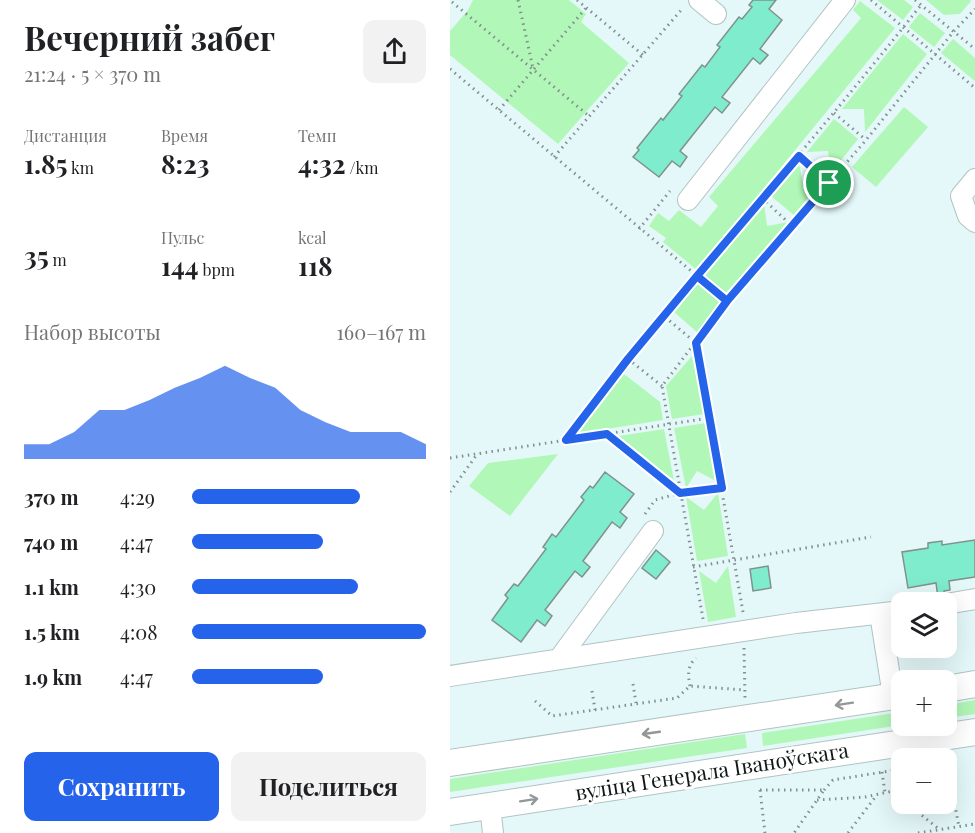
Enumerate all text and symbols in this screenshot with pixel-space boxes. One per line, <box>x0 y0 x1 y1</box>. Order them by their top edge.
text: Вечерний забег <box>24 15 275 59</box>
button: share <box>363 20 426 83</box>
text: 21:24 · 5 × 370 m <box>24 60 161 87</box>
text: Дистанция <box>24 125 107 146</box>
text: Время <box>161 125 208 146</box>
text: Темп <box>298 125 336 146</box>
text: 1.85 <box>24 146 68 181</box>
text: 8:23 <box>161 146 209 181</box>
text: 4:32 <box>298 146 346 181</box>
text: km <box>68 157 94 178</box>
text: /km <box>346 157 379 178</box>
pin <box>803 157 854 208</box>
icon: arrive <box>812 166 845 199</box>
text: Пульс <box>161 227 204 248</box>
text: kcal <box>298 227 327 248</box>
text: 35 <box>24 238 49 273</box>
text: 144 <box>161 248 198 283</box>
text: 118 <box>298 248 333 283</box>
text: m <box>49 249 67 270</box>
text: bpm <box>198 259 235 280</box>
text: Набор высоты <box>24 318 161 345</box>
text: 160–167 m <box>336 318 426 345</box>
text: 370 m <box>24 483 79 510</box>
text: 4:29 <box>120 483 155 510</box>
text: 740 m <box>24 528 78 555</box>
text: 4:47 <box>120 528 153 555</box>
text: 1.1 km <box>24 573 79 600</box>
text: 4:30 <box>120 573 156 600</box>
map controls <box>891 592 957 814</box>
button: layers <box>891 592 957 658</box>
text: 1.5 km <box>24 618 80 645</box>
text: 4:08 <box>120 618 158 645</box>
text: 1.9 km <box>24 663 82 690</box>
text: 4:47 <box>120 663 153 690</box>
button: + <box>891 670 957 736</box>
one-way arrow <box>834 699 854 710</box>
one-way arrow <box>641 728 661 739</box>
street label: вуліца Генерала Іваноўскага <box>573 734 851 805</box>
button: − <box>891 748 957 814</box>
button: Сохранить <box>24 752 219 821</box>
button: Поделиться <box>231 752 426 821</box>
one-way arrow <box>518 794 538 805</box>

